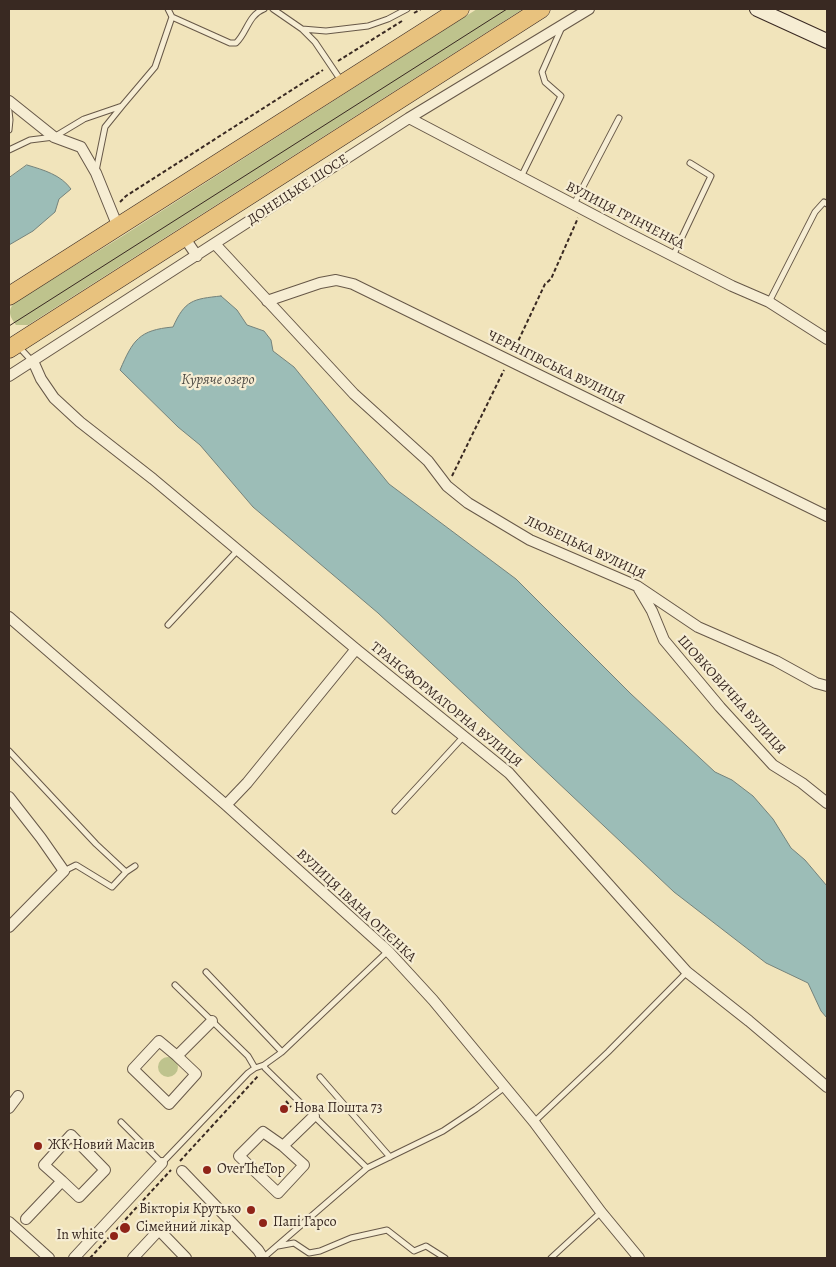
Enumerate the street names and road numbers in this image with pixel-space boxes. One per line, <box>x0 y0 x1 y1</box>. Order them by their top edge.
street label: ДОНЕЦЬКЕ ШОСЕ <box>244 151 352 229</box>
street label: ВУЛИЦЯ ГРІНЧЕНКА <box>563 179 687 253</box>
street label: ЧЕРНІГІВСЬКА ВУЛИЦЯ <box>485 327 627 409</box>
street label: ЛЮБЕЦЬКА ВУЛИЦЯ <box>522 513 648 583</box>
street label: ШОВКОВИЧНА ВУЛИЦЯ <box>673 632 789 758</box>
street label: ТРАНСФОРМАТОРНА ВУЛИЦЯ <box>367 639 525 771</box>
street label: ВУЛИЦЯ ІВАНА ОГІЄНКА <box>293 846 419 966</box>

